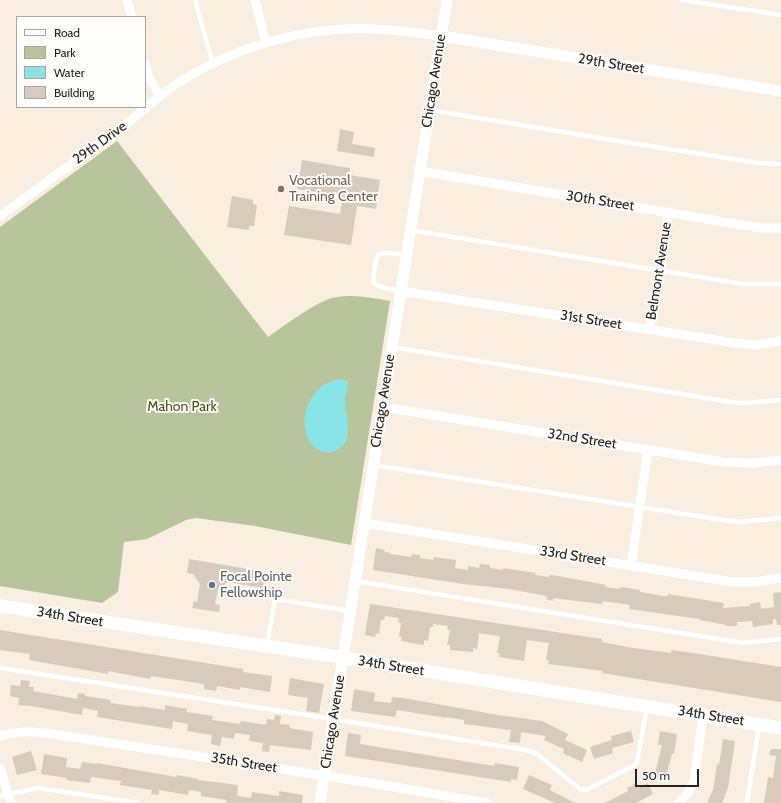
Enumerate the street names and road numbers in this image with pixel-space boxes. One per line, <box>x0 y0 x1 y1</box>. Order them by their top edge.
street label: Chicago Avenue <box>418 33 450 129</box>
street label: 29th Street <box>577 50 645 78</box>
street label: 29th Drive <box>70 118 130 168</box>
street label: 30th Street <box>565 187 635 215</box>
street label: Belmont Avenue <box>643 221 675 321</box>
street label: 31st Street <box>559 307 623 333</box>
street label: Chicago Avenue <box>367 353 399 449</box>
street label: 32nd Street <box>546 425 618 453</box>
street label: 33rd Street <box>539 543 607 569</box>
street label: 34th Street <box>36 603 104 631</box>
street label: 34th Street <box>357 652 425 680</box>
street label: Chicago Avenue <box>317 674 349 770</box>
street label: 34th Street <box>677 702 745 730</box>
street label: 35th Street <box>210 749 278 777</box>

